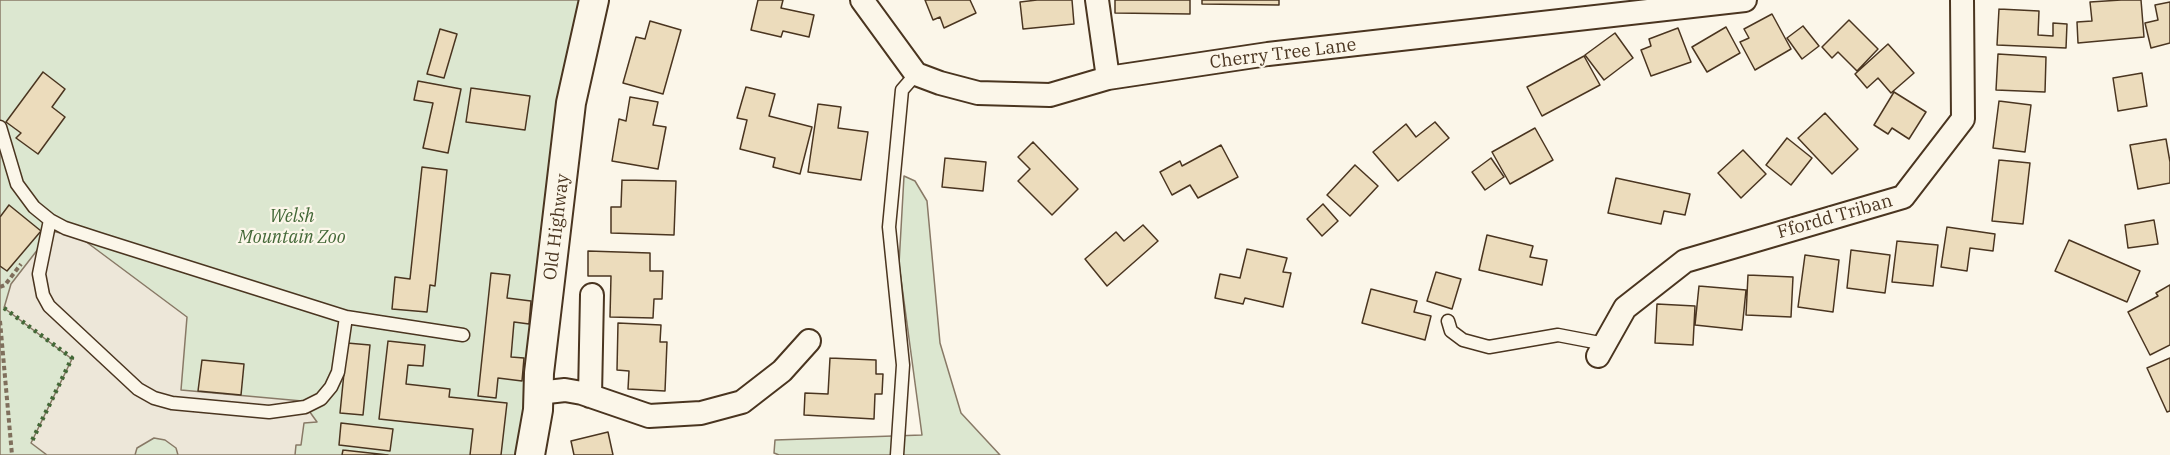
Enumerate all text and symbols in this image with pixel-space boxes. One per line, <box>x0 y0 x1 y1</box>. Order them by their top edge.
street label: Cherry Tree Lane <box>1209 34 1357 74</box>
street label: Old Highway <box>540 172 574 282</box>
street label: Ffordd Triban <box>1775 190 1895 244</box>
park label: Welsh Mountain Zoo <box>238 206 346 248</box>

